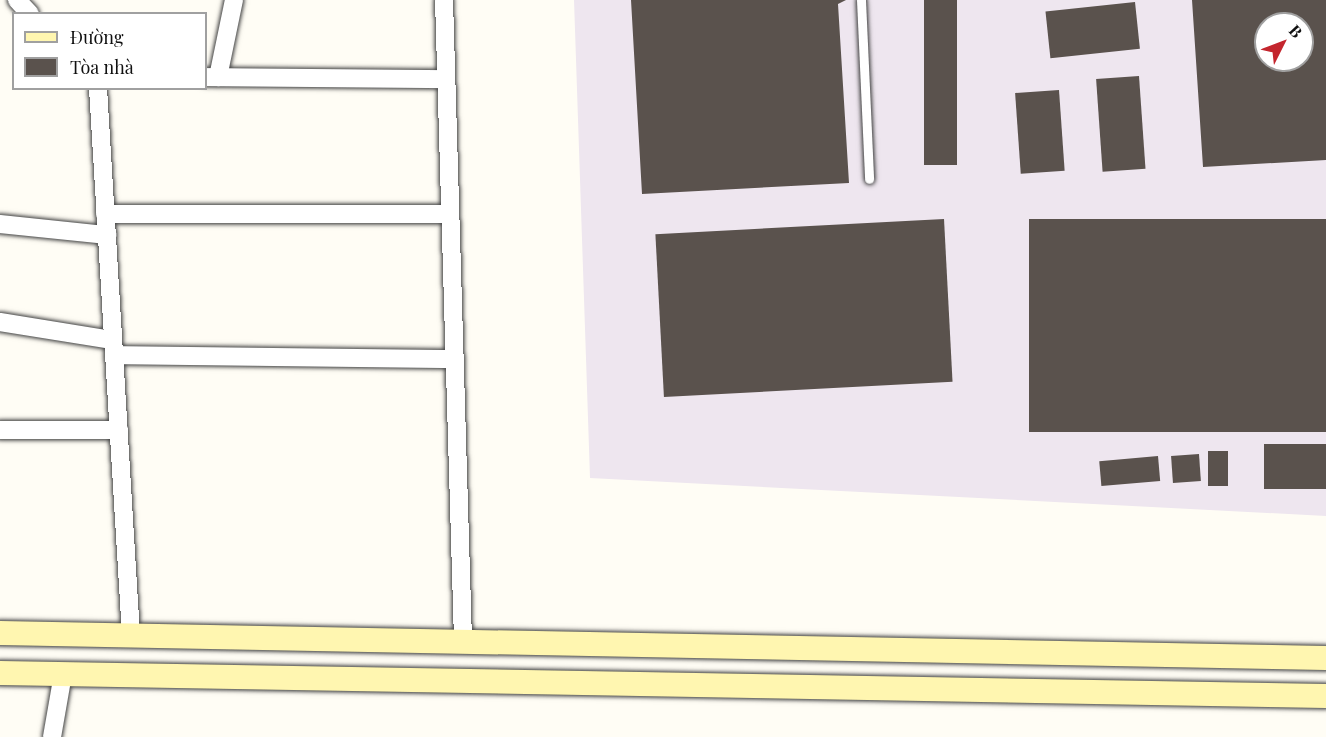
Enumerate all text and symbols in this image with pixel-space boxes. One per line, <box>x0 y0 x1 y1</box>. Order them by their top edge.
legend <box>12 12 207 90</box>
north arrow <box>1254 12 1314 72</box>
text: B <box>1285 20 1308 42</box>
text: Đường <box>70 25 123 49</box>
text: Tòa nhà <box>70 55 134 79</box>

